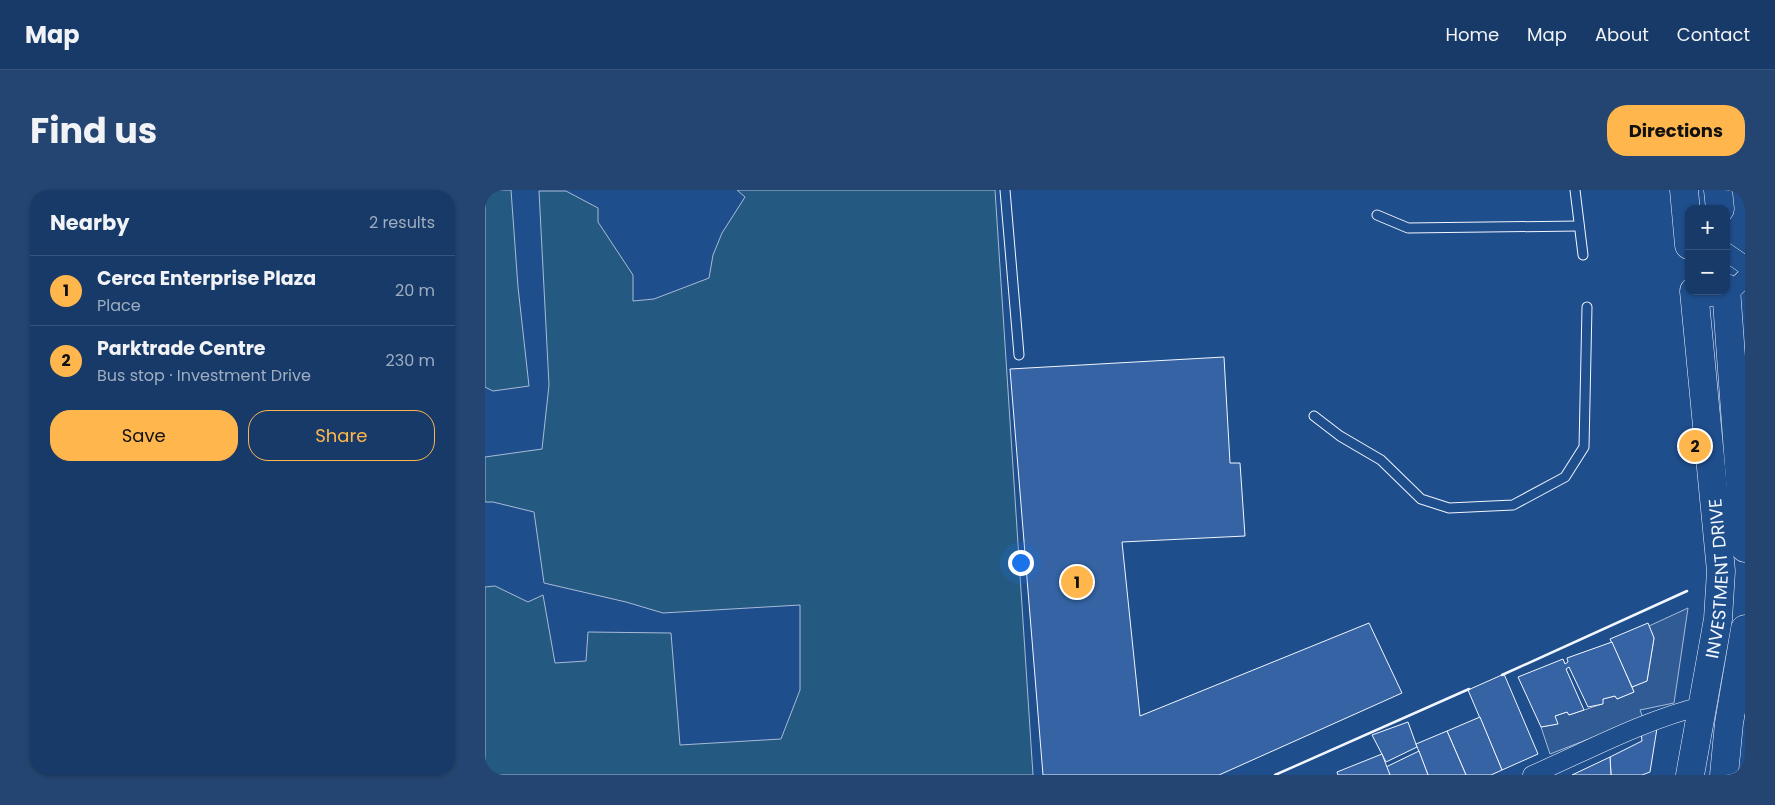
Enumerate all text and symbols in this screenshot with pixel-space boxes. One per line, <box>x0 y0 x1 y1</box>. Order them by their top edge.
text: Map <box>25 18 80 51</box>
text: Home <box>1445 22 1499 47</box>
text: Map <box>1527 22 1567 47</box>
text: About <box>1595 22 1649 47</box>
text: Contact <box>1677 22 1750 47</box>
button: Directions <box>1607 105 1745 156</box>
text: Find us <box>30 106 157 155</box>
map controls <box>1685 205 1730 295</box>
button: + <box>1685 205 1730 250</box>
text: Nearby <box>50 208 130 237</box>
text: 2 results <box>369 211 435 234</box>
button: − <box>1685 250 1730 295</box>
text: Cerca Enterprise Plaza <box>97 265 316 292</box>
text: 1 <box>63 279 69 302</box>
text: 20 m <box>395 279 435 302</box>
text: Place <box>97 294 141 317</box>
text: Parktrade Centre <box>97 335 266 362</box>
text: 2 <box>61 349 71 372</box>
text: 230 m <box>386 349 435 372</box>
text: Bus stop · Investment Drive <box>97 364 311 387</box>
button: Save <box>50 410 238 461</box>
button: Share <box>248 410 435 461</box>
pin: 2 <box>1679 427 1711 465</box>
street label: INVESTMENT DRIVE <box>1699 498 1734 660</box>
your location <box>1008 550 1034 576</box>
pin: 1 <box>1061 563 1093 601</box>

